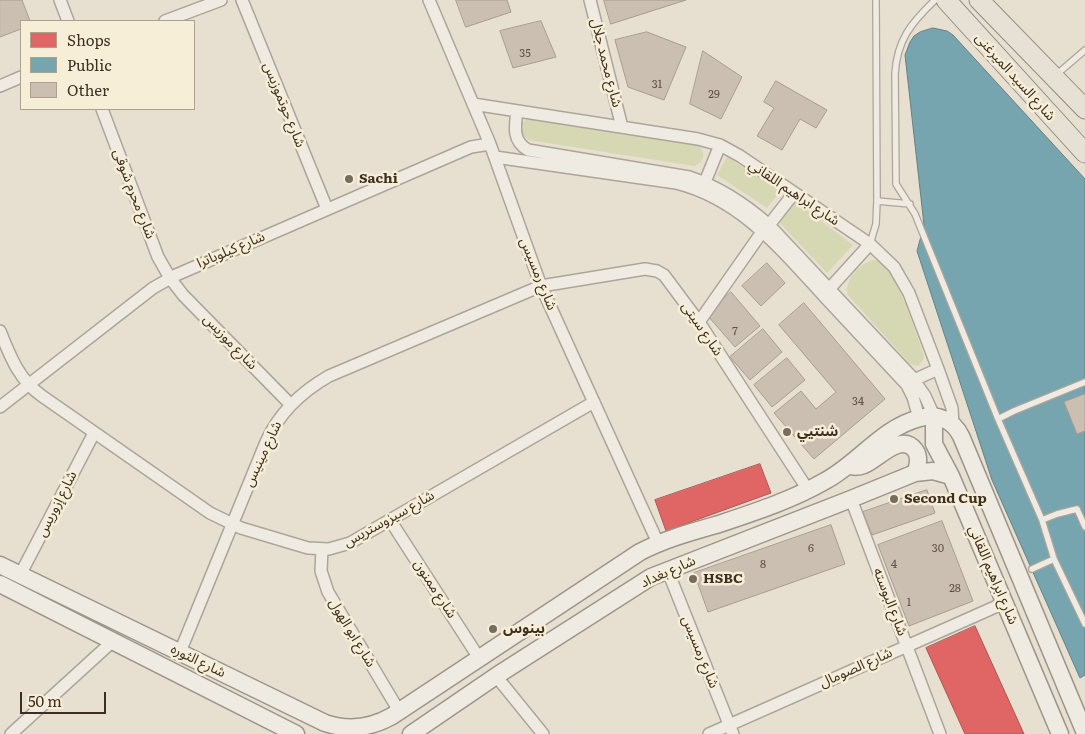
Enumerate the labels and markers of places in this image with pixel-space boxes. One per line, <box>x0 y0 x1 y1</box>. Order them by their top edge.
place label: Sachi <box>359 171 398 187</box>
marker: Sachi <box>343 173 355 185</box>
place label: شنتيي <box>797 424 838 440</box>
marker: شنتيي <box>781 426 793 438</box>
place label: Second Cup <box>904 491 987 507</box>
marker: Second Cup <box>888 493 900 505</box>
place label: HSBC <box>703 571 743 587</box>
marker: HSBC <box>687 573 699 585</box>
place label: بينوس <box>503 621 545 637</box>
marker: بينوس <box>487 623 499 635</box>

